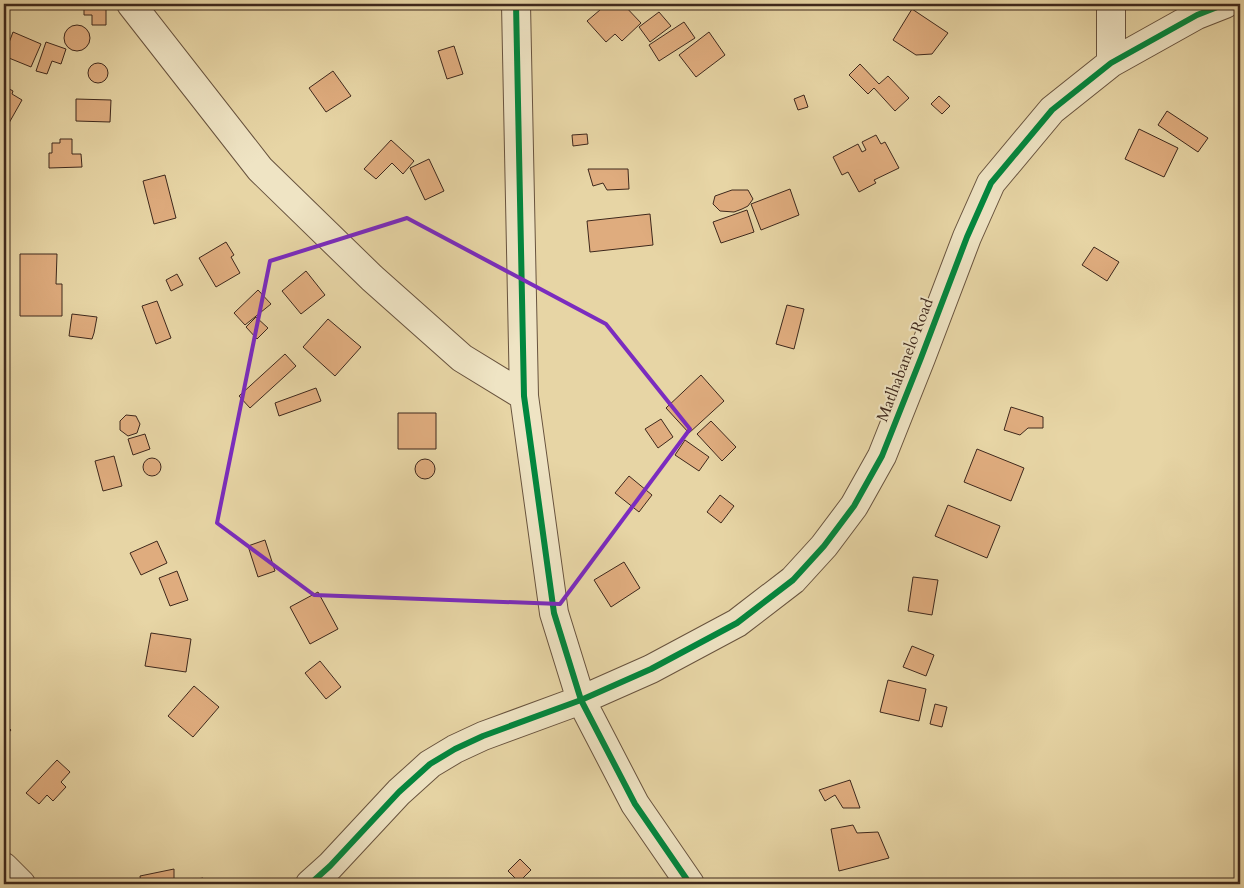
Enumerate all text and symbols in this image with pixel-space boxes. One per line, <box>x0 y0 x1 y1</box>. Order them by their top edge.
street label: Matlhabanelo Road <box>871 295 939 425</box>

